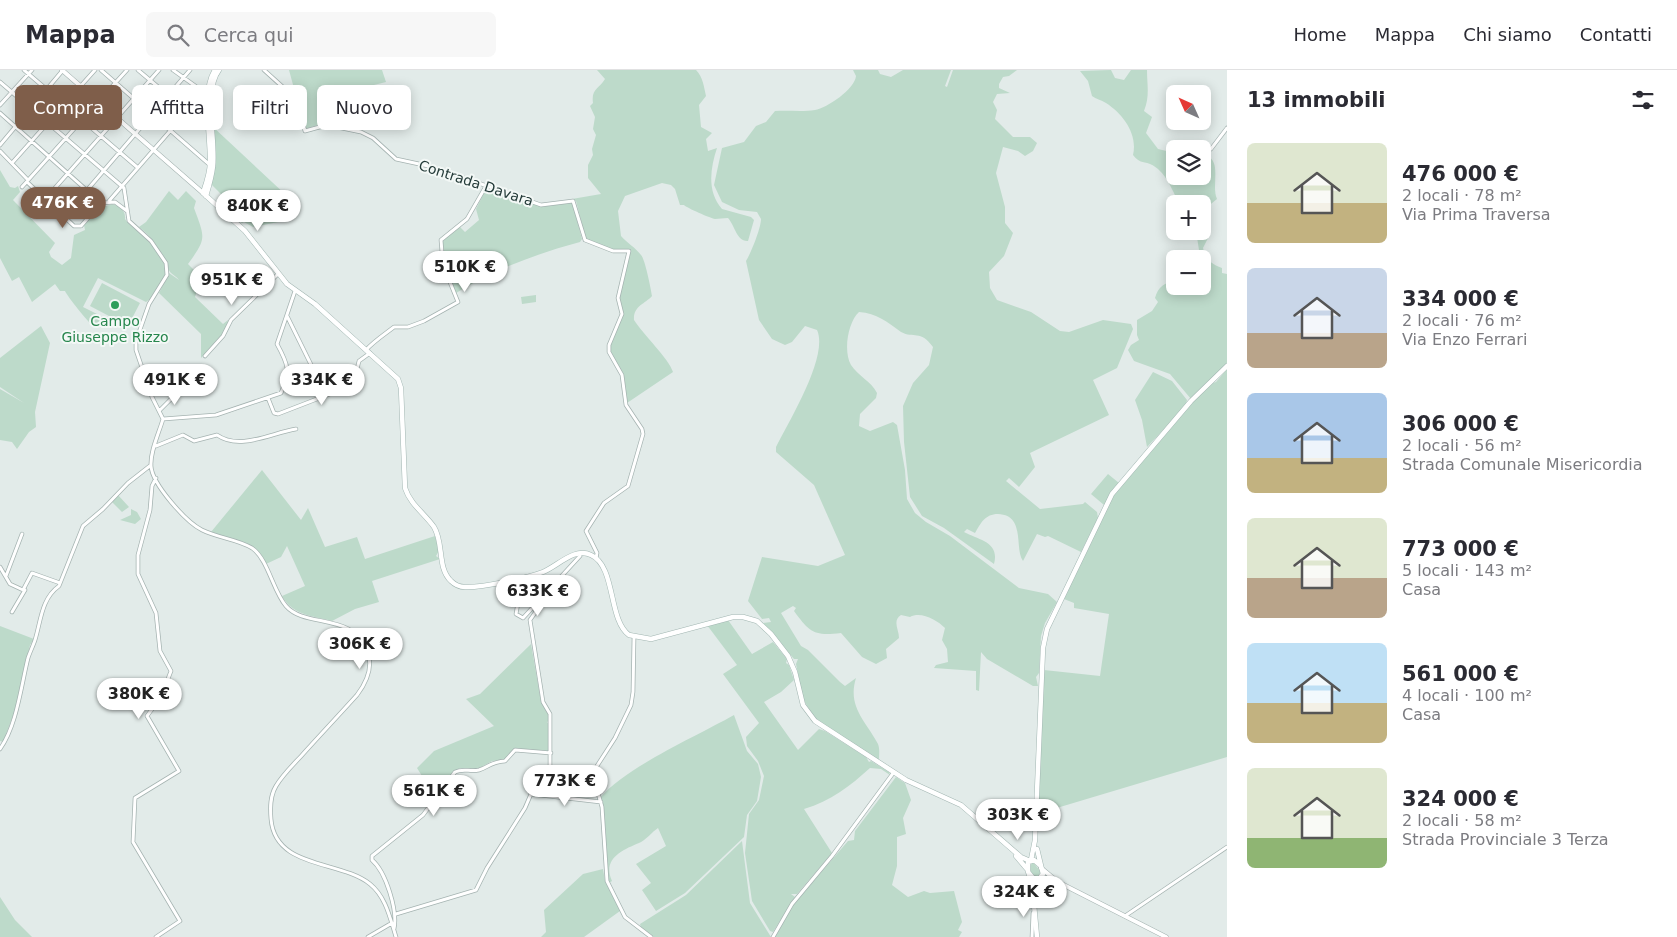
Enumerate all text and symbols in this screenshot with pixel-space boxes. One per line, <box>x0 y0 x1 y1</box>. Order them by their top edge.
search box <box>146 12 496 57</box>
text: Mappa <box>25 21 116 49</box>
icon: search <box>164 21 192 49</box>
text: Cerca qui <box>204 24 294 46</box>
text: Home <box>1294 24 1347 45</box>
text: Mappa <box>1375 24 1435 45</box>
text: Chi siamo <box>1463 24 1552 45</box>
text: Contatti <box>1580 24 1652 45</box>
chip: Compra <box>15 85 122 130</box>
chip: Affitta <box>132 85 223 130</box>
chip: Filtri <box>233 85 307 130</box>
chip: Nuovo <box>317 85 411 130</box>
north arrow <box>1166 85 1211 130</box>
map controls <box>1166 85 1211 295</box>
icon: filters <box>1629 86 1657 114</box>
text: 13 immobili <box>1247 88 1386 112</box>
button: layers <box>1166 140 1211 185</box>
street label: Contrada Davara <box>417 157 535 209</box>
text: 476 000 € <box>1402 162 1519 186</box>
icon: home <box>1287 163 1347 223</box>
pin: 476K € <box>22 186 104 229</box>
text: 2 locali · 78 m² <box>1402 186 1522 205</box>
pin: 840K € <box>217 190 299 232</box>
text: 476K € <box>32 193 94 212</box>
button: + <box>1166 195 1211 240</box>
text: 840K € <box>227 196 289 215</box>
text: Via Prima Traversa <box>1402 205 1551 224</box>
pin: 510K € <box>424 250 506 293</box>
button: − <box>1166 250 1211 295</box>
text: 510K € <box>434 257 496 276</box>
pin: 951K € <box>191 264 273 306</box>
text: 951K € <box>201 270 263 289</box>
text: 334 000 € <box>1402 287 1519 311</box>
icon: home <box>1287 288 1347 348</box>
marker: Campo Giuseppe Rizzo <box>109 299 121 311</box>
text: 2 locali · 76 m² <box>1402 311 1522 330</box>
place label: Campo Giuseppe Rizzo <box>61 313 169 345</box>
text: Via Enzo Ferrari <box>1402 330 1527 349</box>
pin: 491K € <box>134 364 216 406</box>
pin: 334K € <box>281 364 363 406</box>
text: 491K € <box>144 370 206 389</box>
text: 334K € <box>291 370 353 389</box>
text: 306 000 € <box>1402 412 1519 436</box>
icon: home <box>1287 413 1347 473</box>
text: 2 locali · 56 m² <box>1402 436 1522 455</box>
text: Strada Comunale Misericordia <box>1402 455 1643 474</box>
text: 773 000 € <box>1402 537 1519 561</box>
icon: home <box>1287 538 1347 598</box>
text: 5 locali · 143 m² <box>1402 561 1532 580</box>
pin: 633K € <box>497 574 579 617</box>
text: Casa <box>1402 580 1441 599</box>
text: 633K € <box>507 581 569 600</box>
pin: 306K € <box>319 628 401 670</box>
text: 306K € <box>329 634 391 653</box>
text: 561 000 € <box>1402 662 1519 686</box>
icon: home <box>1287 663 1347 723</box>
pin: 380K € <box>98 678 180 720</box>
text: 380K € <box>108 684 170 703</box>
text: 4 locali · 100 m² <box>1402 686 1532 705</box>
text: Casa <box>1402 705 1441 724</box>
pin: 773K € <box>524 764 606 807</box>
text: 773K € <box>534 771 596 790</box>
pin: 561K € <box>393 774 475 817</box>
text: 561K € <box>403 781 465 800</box>
text: 324 000 € <box>1402 787 1519 811</box>
icon: home <box>1287 788 1347 848</box>
pin: 303K € <box>977 798 1059 841</box>
text: 303K € <box>987 805 1049 824</box>
text: 2 locali · 58 m² <box>1402 811 1522 830</box>
text: Strada Provinciale 3 Terza <box>1402 830 1609 849</box>
pin: 324K € <box>983 876 1065 918</box>
text: 324K € <box>993 882 1055 901</box>

